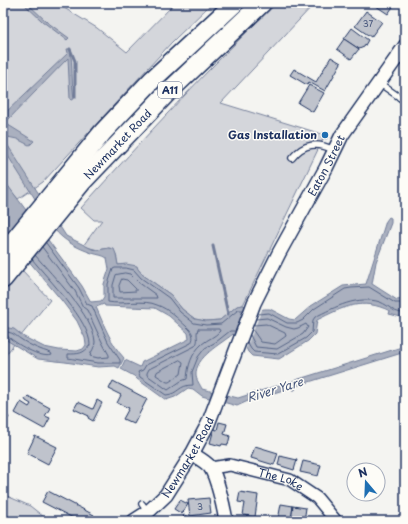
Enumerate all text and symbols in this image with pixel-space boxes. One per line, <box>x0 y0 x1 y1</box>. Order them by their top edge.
house number: 37 <box>363 16 373 30</box>
road number: A11 <box>158 82 182 98</box>
street label: Newmarket Road <box>80 105 155 183</box>
place label: Gas Installation <box>228 126 317 143</box>
marker: Gas Installation <box>320 130 330 140</box>
street label: Eaton Street <box>303 131 349 199</box>
water label: River Yare <box>244 372 306 406</box>
street label: Newmarket Road <box>157 414 218 501</box>
north arrow <box>346 462 386 502</box>
street label: The Loke <box>256 463 307 495</box>
text: N <box>356 463 370 482</box>
house number: 3 <box>197 499 203 513</box>

